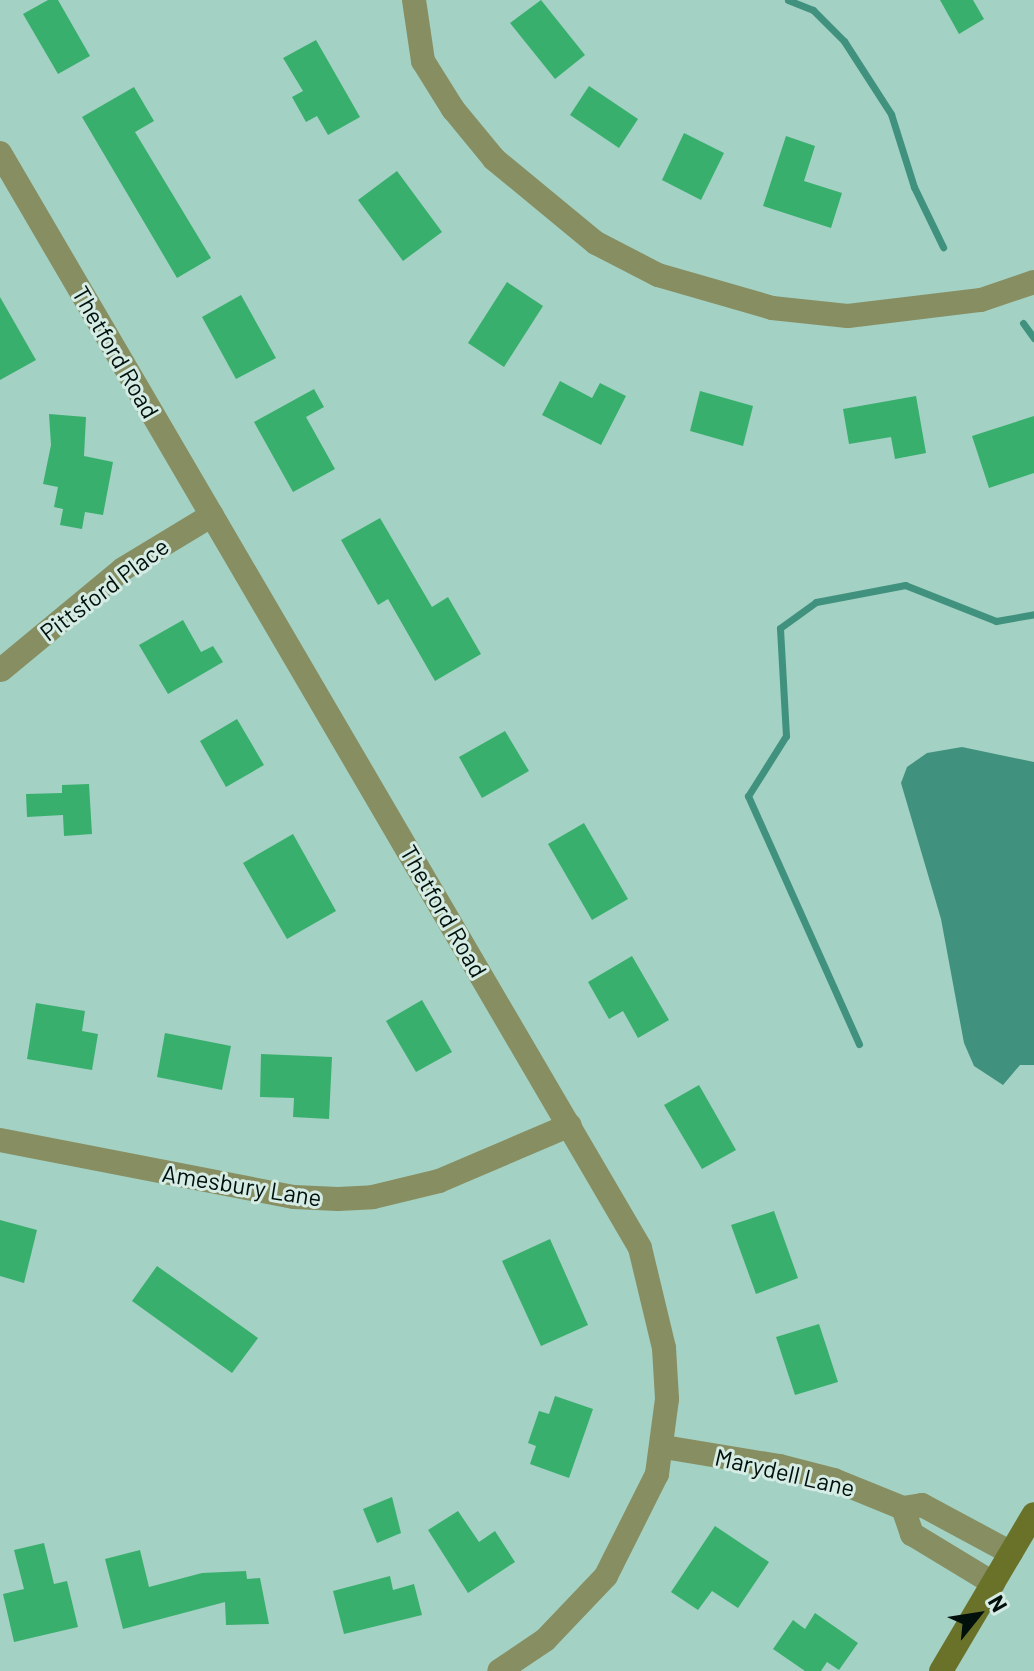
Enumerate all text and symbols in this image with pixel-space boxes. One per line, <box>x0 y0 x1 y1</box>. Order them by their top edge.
street label: Thetford Road <box>67 281 165 423</box>
street label: Pittsford Place <box>34 531 174 647</box>
street label: Thetford Road <box>395 840 493 982</box>
street label: Amesbury Lane <box>160 1158 324 1212</box>
street label: Marydell Lane <box>712 1442 858 1502</box>
north arrow <box>938 1575 1018 1655</box>
text: N <box>984 1590 1014 1616</box>

